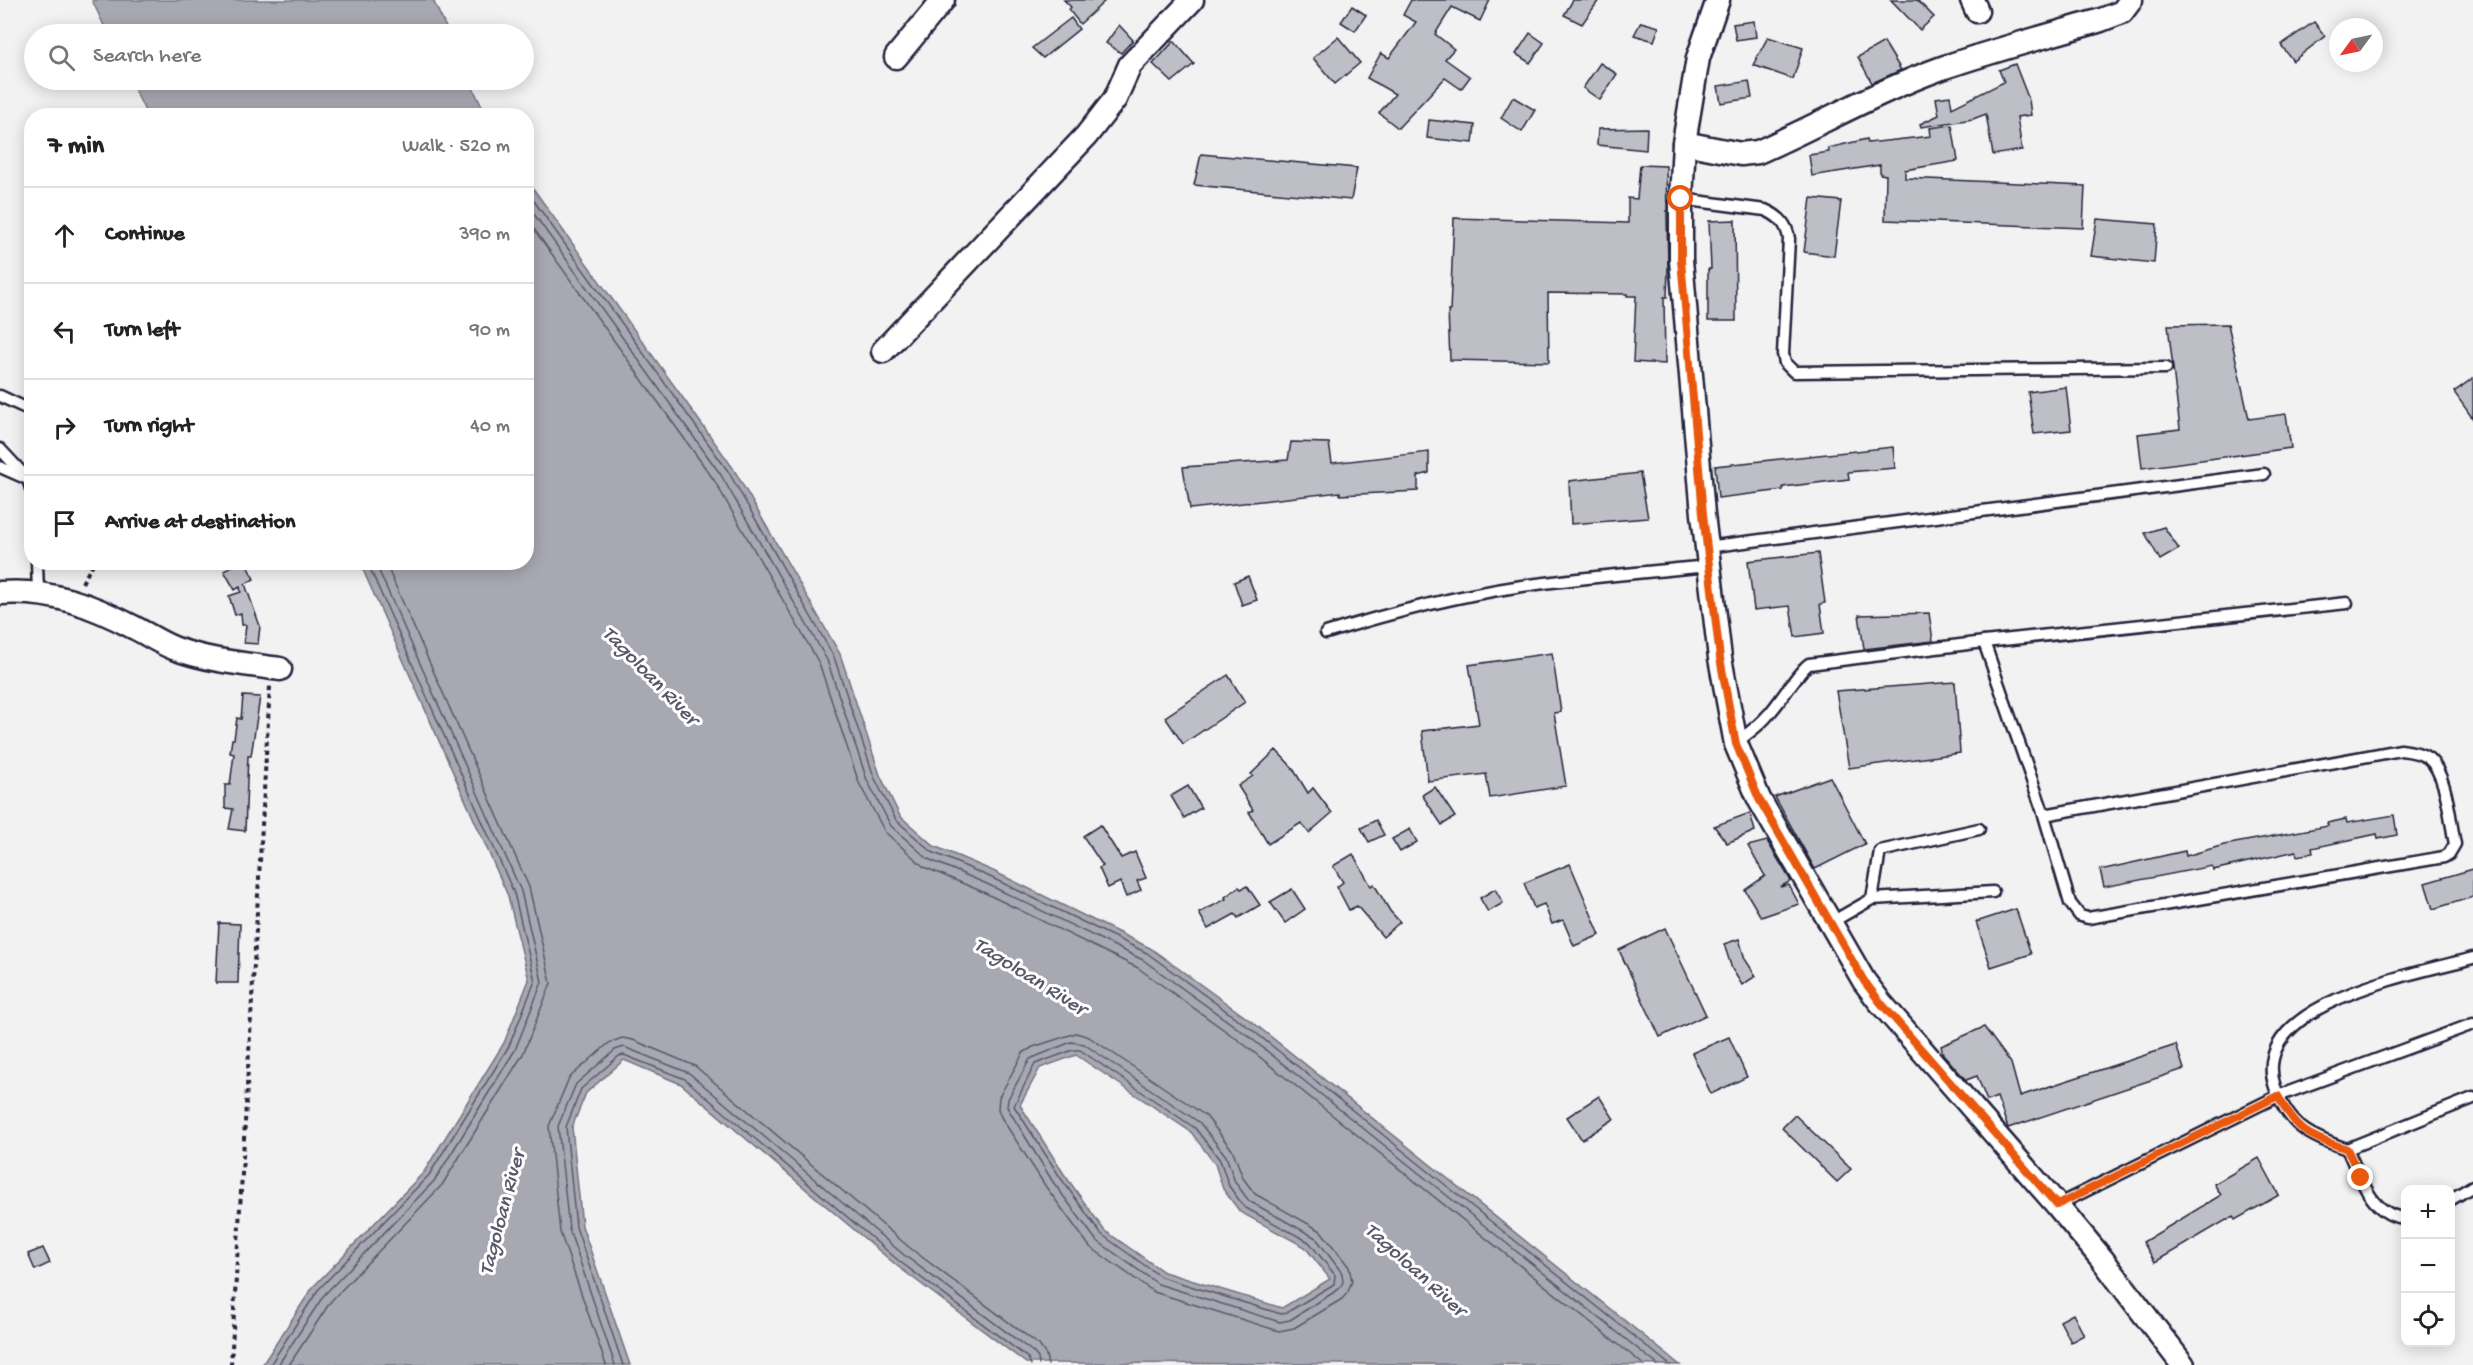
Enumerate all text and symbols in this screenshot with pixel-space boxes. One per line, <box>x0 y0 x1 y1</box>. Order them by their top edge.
north arrow <box>2329 18 2383 72</box>
search box <box>24 24 534 90</box>
icon: search <box>45 41 78 74</box>
text: Search here <box>93 44 201 70</box>
text: 7 min <box>48 132 104 163</box>
text: Walk · 520 m <box>402 136 510 159</box>
route start <box>1667 185 1693 211</box>
icon: ahead <box>48 219 81 252</box>
text: Continue <box>105 222 185 248</box>
text: 390 m <box>459 224 510 247</box>
icon: left <box>48 315 81 348</box>
text: Turn left <box>105 318 179 344</box>
text: 90 m <box>470 320 510 343</box>
icon: right <box>48 411 81 444</box>
text: Turn right <box>105 414 193 440</box>
text: 40 m <box>470 416 510 439</box>
icon: arrive <box>48 507 81 540</box>
text: Arrive at destination <box>105 510 295 536</box>
water label: Tagoloan River <box>596 622 706 735</box>
water label: Tagoloan River <box>968 934 1094 1025</box>
water label: Tagoloan River <box>475 1144 534 1278</box>
route end <box>2347 1164 2373 1190</box>
map controls <box>2401 1185 2455 1347</box>
button: + <box>2401 1185 2455 1239</box>
water label: Tagoloan River <box>1358 1219 1473 1326</box>
button: − <box>2401 1239 2455 1293</box>
button: locate <box>2401 1293 2455 1347</box>

